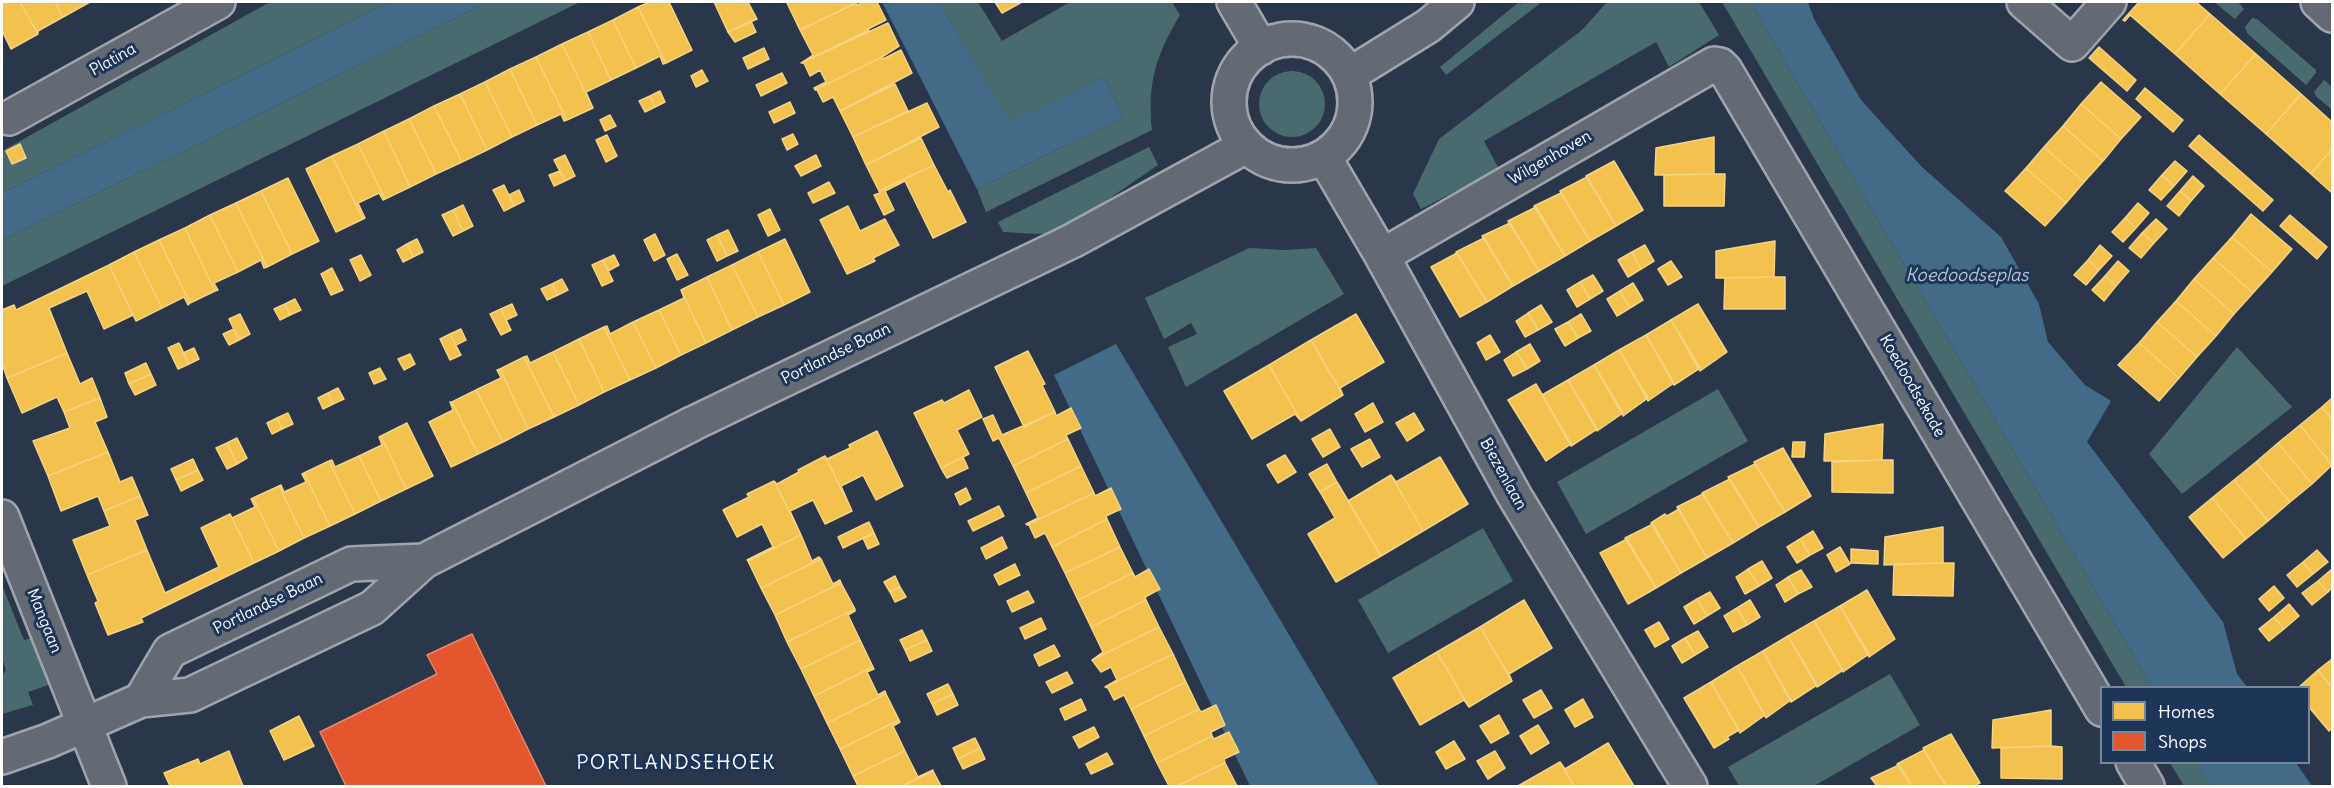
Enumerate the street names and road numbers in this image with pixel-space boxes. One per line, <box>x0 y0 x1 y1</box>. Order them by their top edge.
street label: Platina <box>87 40 139 80</box>
street label: Wilgenhoven <box>1505 127 1595 189</box>
street label: Portlandse Baan <box>778 319 894 389</box>
street label: Koedoodsekade <box>1875 331 1949 441</box>
street label: Biezenlaan <box>1475 435 1531 513</box>
street label: Portlandse Baan <box>210 569 326 639</box>
street label: Mangaan <box>22 586 66 656</box>

